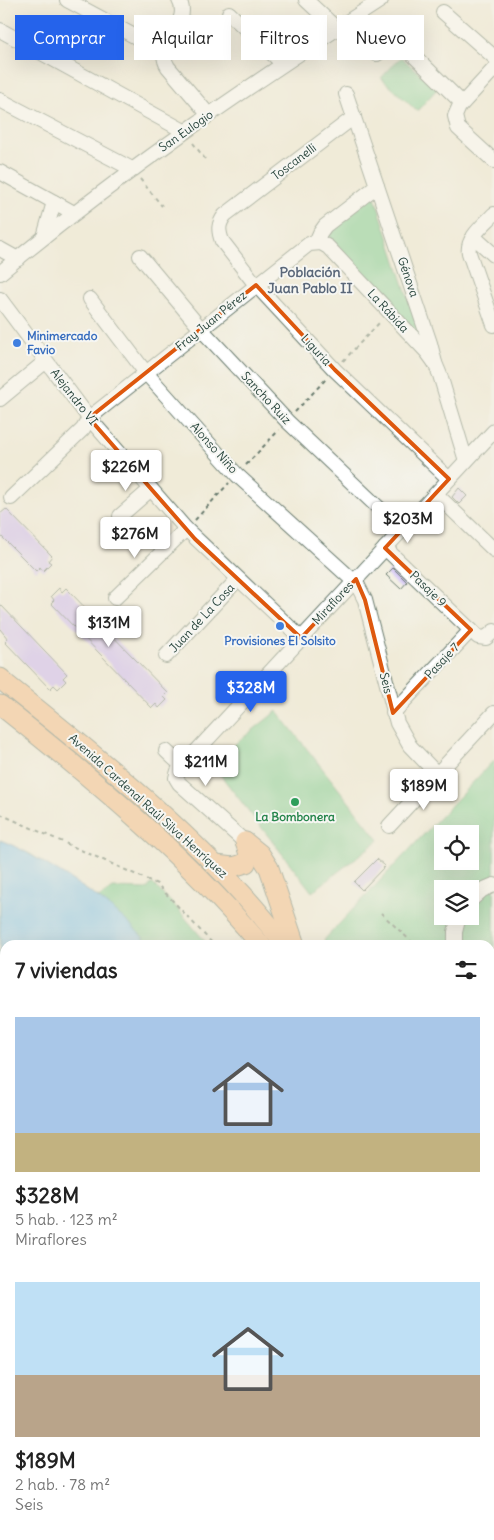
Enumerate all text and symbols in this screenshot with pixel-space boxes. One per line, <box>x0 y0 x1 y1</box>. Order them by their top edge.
chip: Comprar <box>15 15 124 60</box>
chip: Alquilar <box>134 15 231 60</box>
chip: Filtros <box>241 15 327 60</box>
chip: Nuevo <box>337 15 424 60</box>
street label: San Eulogio <box>156 106 216 155</box>
street label: Toscanelli <box>268 140 319 183</box>
street label: Génova <box>395 255 422 299</box>
district label: Población Juan Pablo II <box>268 263 353 297</box>
street label: La Rábida <box>365 286 412 336</box>
street label: Fray Juan Pérez <box>172 287 249 354</box>
place label: Minimercado Favio <box>27 328 98 357</box>
street label: Liguria <box>298 331 335 369</box>
marker: Minimercado Favio <box>11 337 23 349</box>
street label: Alejandro VI <box>48 365 101 428</box>
street label: Sancho Ruiz <box>238 368 295 427</box>
street label: Alonso Niño <box>187 419 241 477</box>
pin: $226M <box>91 450 161 492</box>
text: $226M <box>102 456 150 476</box>
pin: $203M <box>373 502 443 544</box>
text: $203M <box>383 508 433 528</box>
pin: $276M <box>100 516 170 559</box>
text: $276M <box>111 523 159 543</box>
street label: Pasaje 9 <box>407 568 450 610</box>
street label: Miraflores <box>309 578 356 627</box>
street label: Juan de La Cosa <box>166 580 238 655</box>
pin: $131M <box>74 606 144 648</box>
text: $131M <box>87 612 131 632</box>
marker: Provisiones El Solsito <box>274 620 286 632</box>
place label: Provisiones El Solsito <box>224 633 336 648</box>
street label: Pasaje 7 <box>421 639 462 682</box>
pin: $328M <box>216 670 286 713</box>
street label: Seis <box>377 671 396 695</box>
text: $328M <box>227 677 275 697</box>
street label: Avenida Cardenal Raúl Silva Henríquez <box>66 730 231 881</box>
pin: $211M <box>171 744 241 787</box>
text: $211M <box>184 751 228 771</box>
pin: $189M <box>389 768 459 811</box>
text: $189M <box>401 775 447 795</box>
marker: La Bombonera <box>289 796 301 808</box>
place label: La Bombonera <box>255 809 335 824</box>
map controls <box>434 825 479 925</box>
button: locate <box>434 825 479 870</box>
button: layers <box>434 880 479 925</box>
icon: filters <box>452 956 480 984</box>
text: 7 viviendas <box>15 957 117 984</box>
icon: home <box>203 1049 293 1139</box>
text: $328M <box>15 1182 79 1209</box>
text: 5 hab. · 123 m² <box>15 1209 118 1229</box>
text: Miraflores <box>15 1229 87 1249</box>
icon: home <box>203 1314 293 1404</box>
text: $189M <box>15 1447 76 1474</box>
text: 2 hab. · 78 m² <box>15 1474 110 1494</box>
text: Seis <box>15 1494 43 1514</box>

